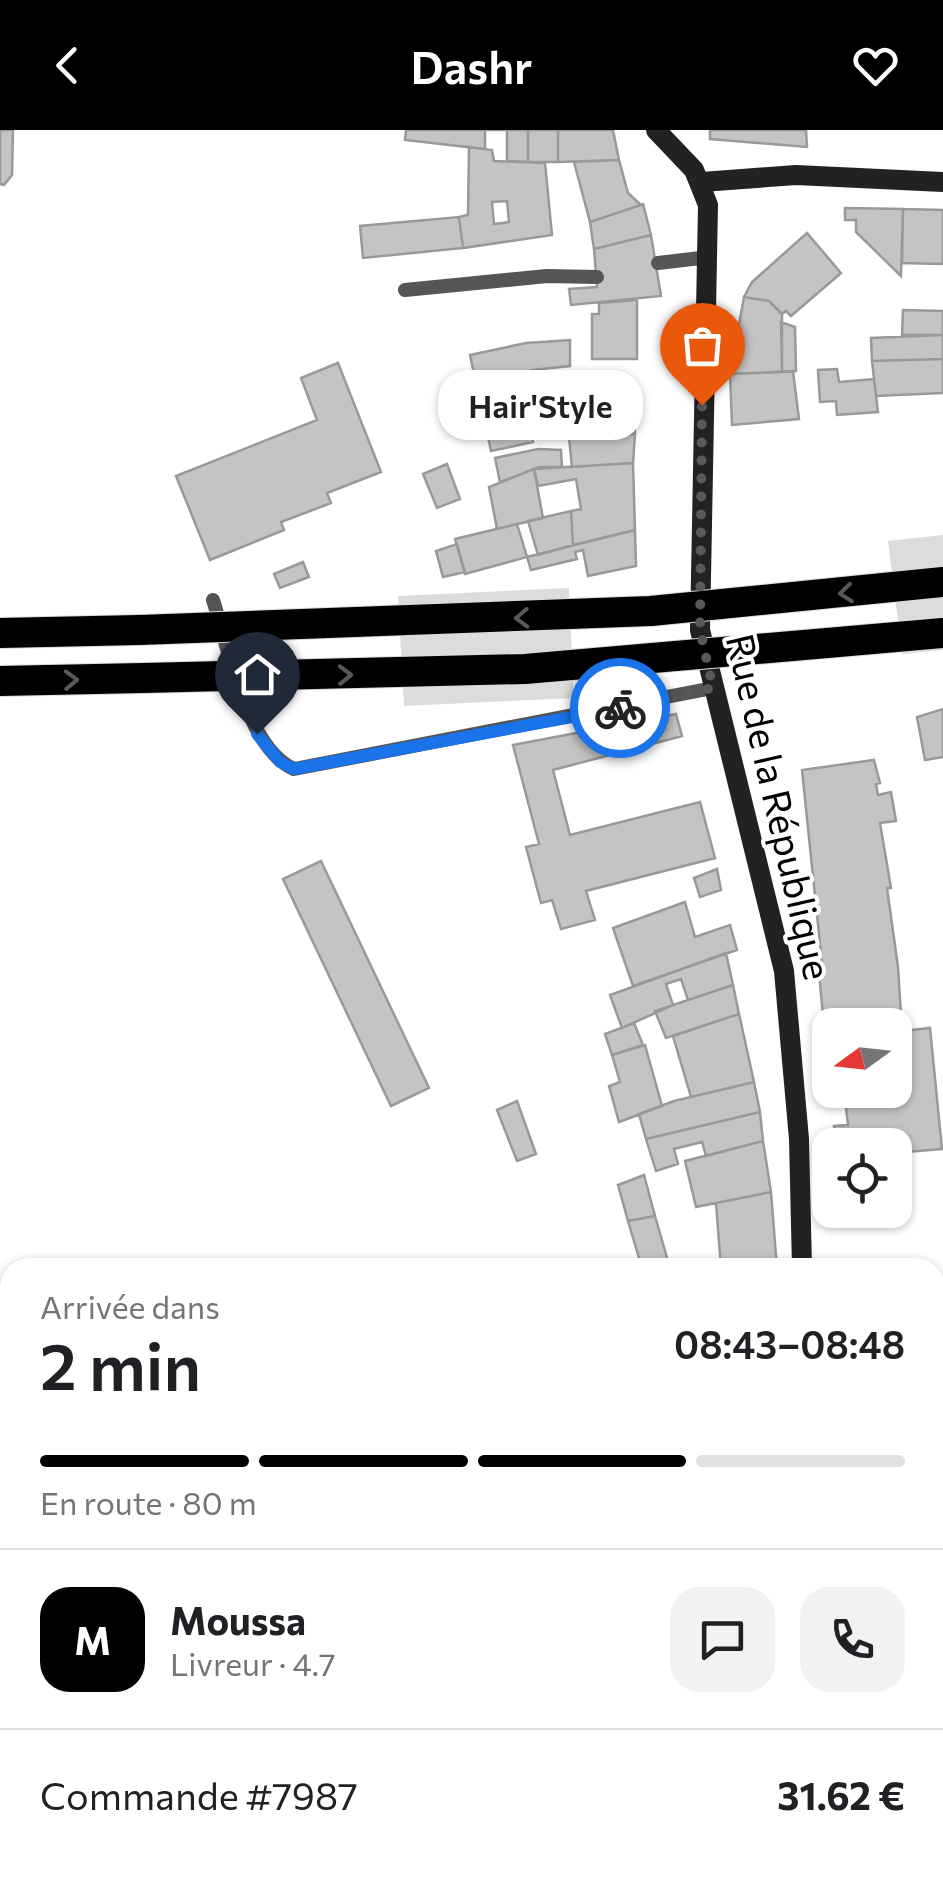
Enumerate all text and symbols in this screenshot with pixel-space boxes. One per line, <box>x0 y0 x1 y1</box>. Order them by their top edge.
icon: back <box>40 38 95 93</box>
text: Dashr <box>411 38 532 93</box>
icon: heart <box>848 38 903 93</box>
pin <box>660 303 745 406</box>
icon: bag <box>675 318 730 373</box>
callout: Hair'Style <box>437 370 642 440</box>
text: Hair'Style <box>468 385 613 425</box>
one-way arrow <box>838 582 854 603</box>
one-way arrow <box>514 608 530 629</box>
street label: Rue de la République <box>718 629 843 984</box>
pin <box>215 632 300 735</box>
icon: home <box>230 647 285 702</box>
courier <box>570 658 670 758</box>
one-way arrow <box>338 664 354 685</box>
one-way arrow <box>64 669 80 690</box>
icon: bike <box>593 681 648 736</box>
north arrow <box>812 1008 912 1108</box>
map controls <box>812 1008 912 1228</box>
button: locate <box>812 1128 912 1228</box>
text: Arrivée dans <box>40 1286 220 1326</box>
text: 08:43–08:48 <box>674 1320 905 1367</box>
text: 2 min <box>40 1324 201 1403</box>
text: En route · 80 m <box>40 1482 257 1522</box>
button: chat <box>670 1587 775 1692</box>
button: phone <box>800 1587 905 1692</box>
text: Moussa <box>170 1596 306 1643</box>
text: M <box>74 1616 111 1663</box>
text: Livreur · 4.7 <box>170 1643 336 1683</box>
text: Commande #7987 <box>40 1771 358 1818</box>
text: 31.62 € <box>777 1771 905 1818</box>

